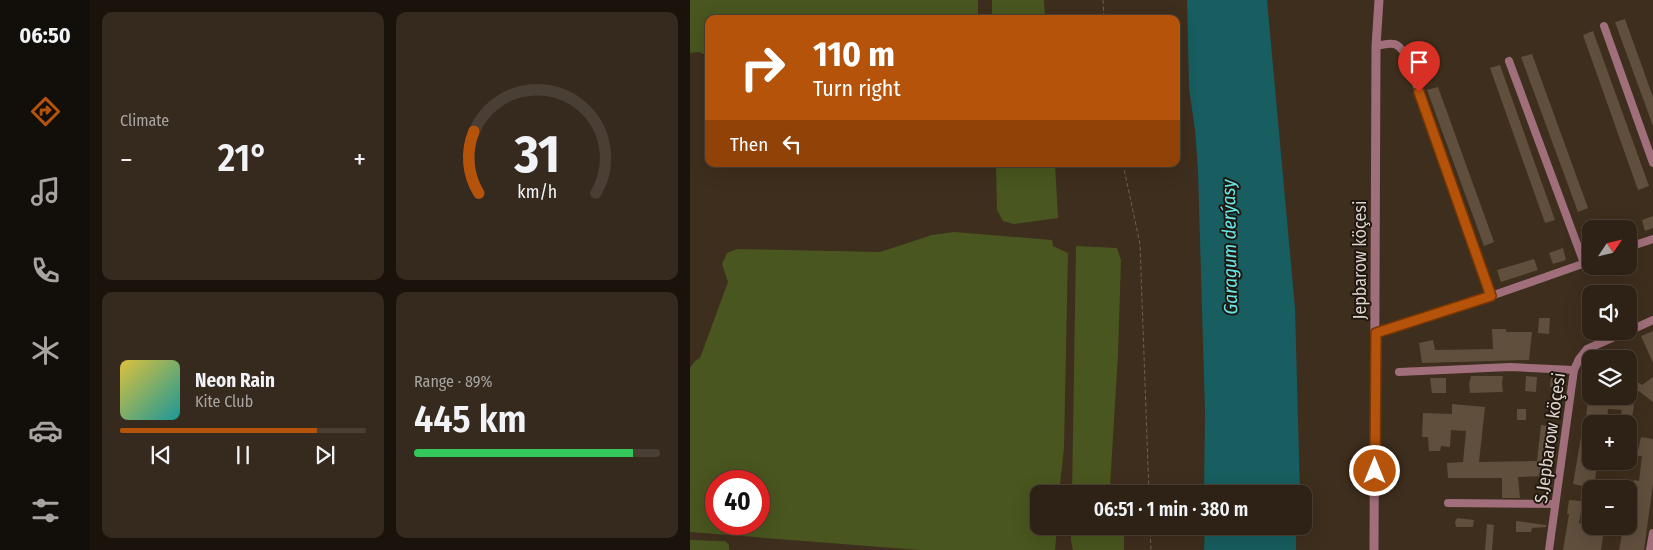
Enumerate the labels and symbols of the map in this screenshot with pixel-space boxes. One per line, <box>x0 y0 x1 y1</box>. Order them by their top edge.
pin <box>1398 41 1440 92</box>
water label: Garagum derýasy <box>1217 179 1242 315</box>
street label: Jepbarow köçesi <box>1349 200 1371 320</box>
north arrow <box>1582 220 1638 275</box>
street label: S.Jepbarow köçesi <box>1530 371 1570 505</box>
position arrow <box>1348 444 1400 496</box>
speed limit sign: 40 <box>705 470 770 535</box>

